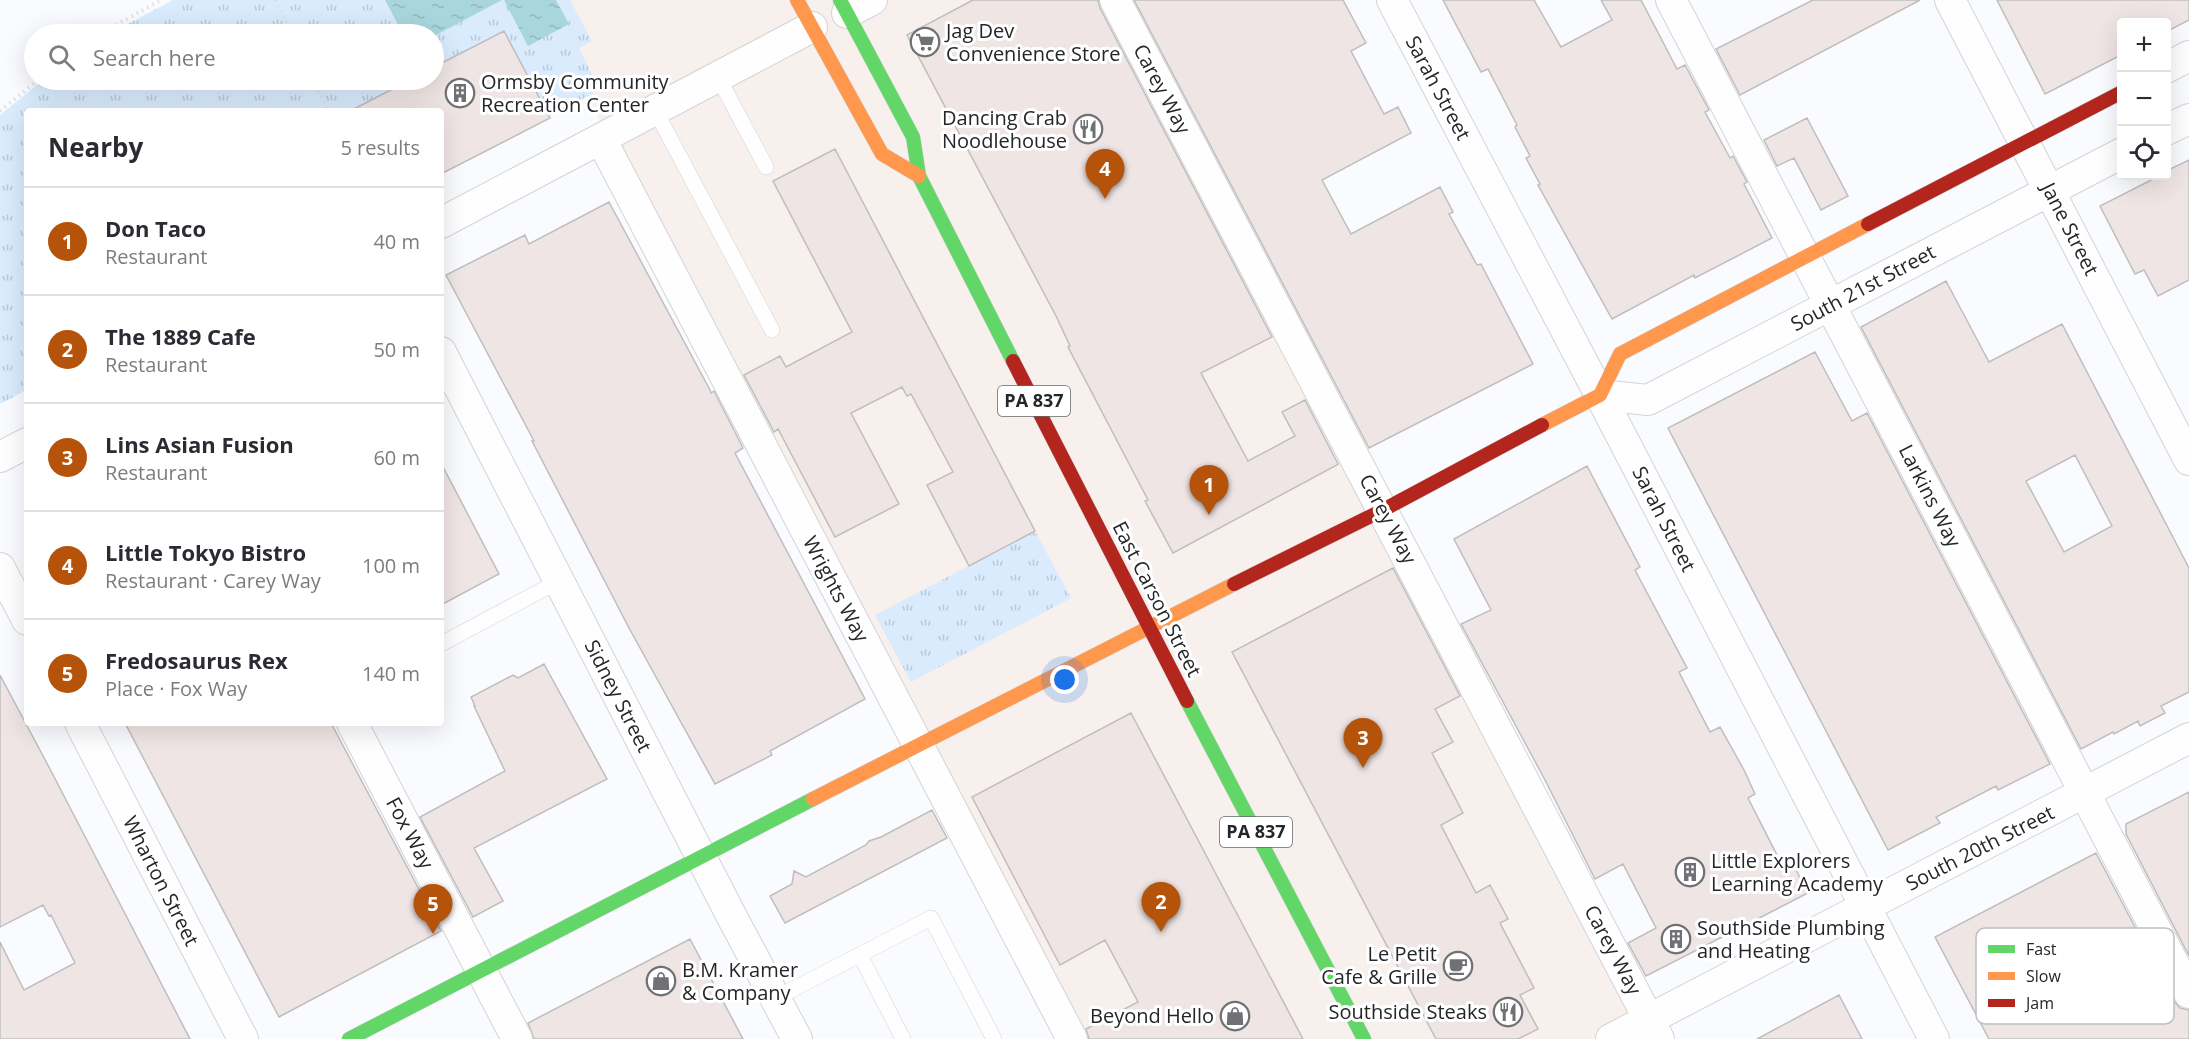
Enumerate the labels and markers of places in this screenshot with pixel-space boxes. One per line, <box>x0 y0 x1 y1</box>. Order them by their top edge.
place label: Jag Dev Convenience Store <box>944 17 1120 67</box>
supermarket icon: Jag Dev Convenience Store <box>909 26 941 58</box>
place label: Ormsby Community Recreation Center <box>481 68 670 118</box>
building icon: Ormsby Community Recreation Center <box>444 77 476 109</box>
place label: Dancing Crab Noodlehouse <box>942 104 1067 154</box>
restaurant icon: Dancing Crab Noodlehouse <box>1072 113 1104 145</box>
pin: 4 <box>1086 150 1124 199</box>
pin: 1 <box>1190 466 1228 515</box>
pin: 3 <box>1344 718 1382 768</box>
place label: Little Explorers Learning Academy <box>1711 847 1884 897</box>
building icon: Little Explorers Learning Academy <box>1674 856 1706 888</box>
pin: 2 <box>1142 882 1180 932</box>
pin: 5 <box>414 884 452 934</box>
place label: SouthSide Plumbing and Heating <box>1697 914 1885 964</box>
building icon: SouthSide Plumbing and Heating <box>1660 923 1692 955</box>
place label: Le Petit Cafe & Grille <box>1321 940 1437 990</box>
cafe icon: Le Petit Cafe & Grille <box>1442 950 1474 982</box>
place label: B.M. Kramer & Company <box>682 956 798 1006</box>
shop icon: B.M. Kramer & Company <box>645 965 677 997</box>
restaurant icon: Southside Steaks <box>1492 996 1524 1028</box>
place label: Southside Steaks <box>1329 998 1487 1025</box>
shop icon: Beyond Hello <box>1219 1000 1251 1032</box>
place label: Beyond Hello <box>1090 1002 1214 1029</box>

